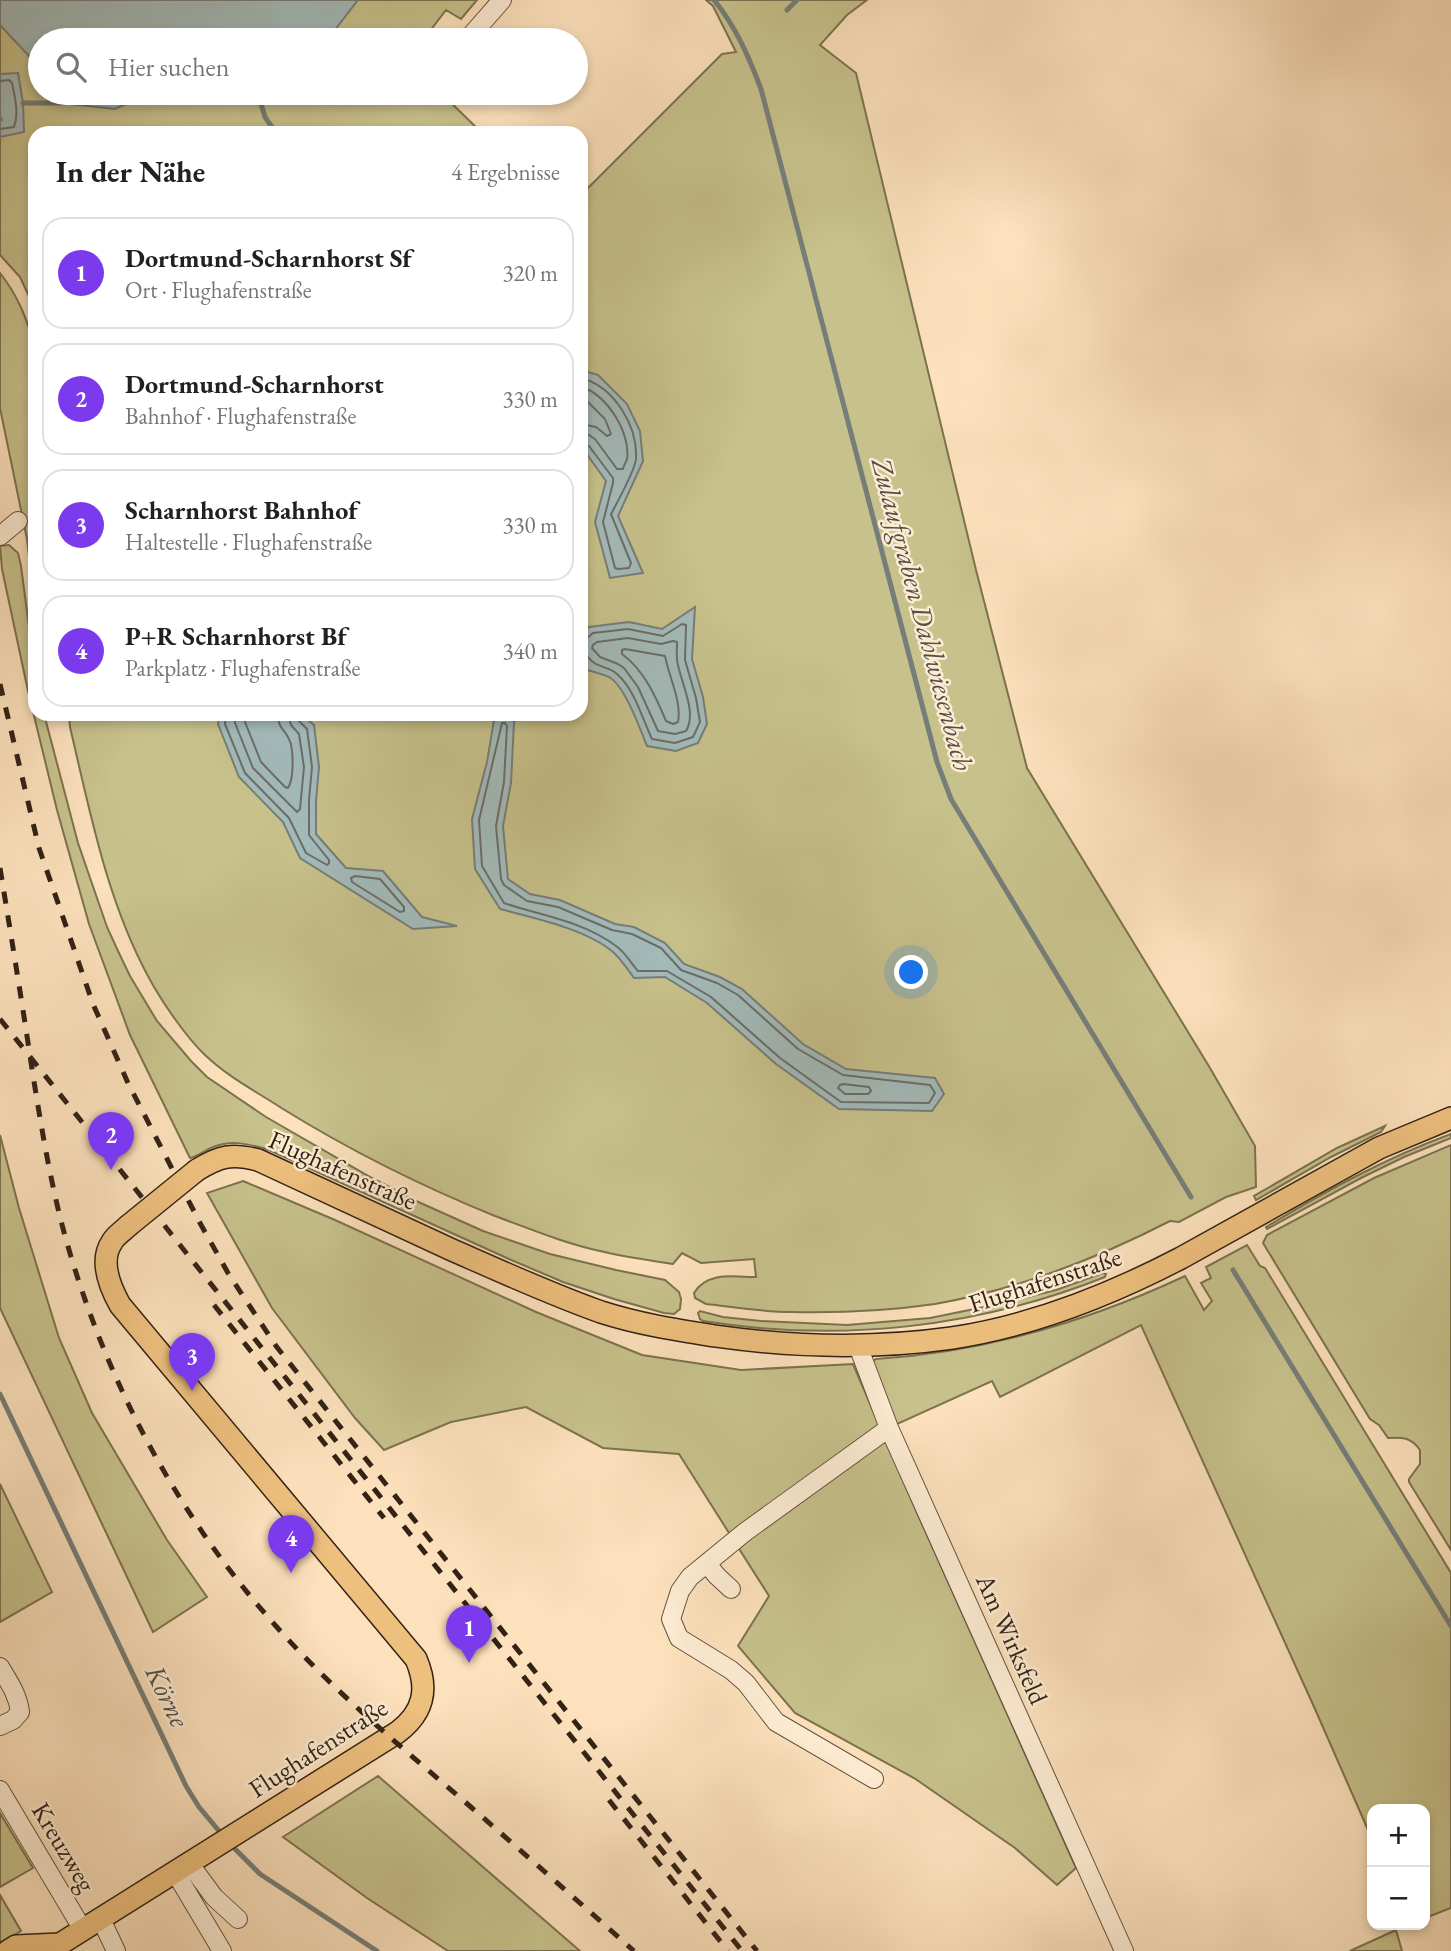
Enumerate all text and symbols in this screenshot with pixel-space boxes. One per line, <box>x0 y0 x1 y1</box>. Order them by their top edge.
search box <box>28 28 588 105</box>
icon: search <box>52 48 90 86</box>
text: Hier suchen <box>108 50 229 84</box>
text: In der Nähe <box>56 152 205 191</box>
text: 4 Ergebnisse <box>451 157 560 187</box>
text: Dortmund-Scharnhorst Sf <box>125 241 412 275</box>
text: 1 <box>75 258 87 288</box>
text: 320 m <box>502 258 558 288</box>
text: Ort · Flughafenstraße <box>125 275 312 305</box>
text: Dortmund-Scharnhorst <box>125 367 384 401</box>
text: 2 <box>75 384 87 414</box>
text: 330 m <box>502 384 558 414</box>
text: Bahnhof · Flughafenstraße <box>125 401 356 431</box>
water label: Zulaufgraben Dahlwiesenbach <box>864 453 982 775</box>
text: Scharnhorst Bahnhof <box>125 493 358 527</box>
text: 3 <box>75 510 87 540</box>
text: 330 m <box>502 510 558 540</box>
text: Haltestelle · Flughafenstraße <box>125 527 372 557</box>
text: P+R Scharnhorst Bf <box>125 619 347 653</box>
text: 4 <box>75 636 87 666</box>
text: 340 m <box>502 636 558 666</box>
text: Parkplatz · Flughafenstraße <box>125 653 361 683</box>
your location <box>894 955 928 989</box>
pin: 2 <box>88 1112 134 1170</box>
street label: Flughafenstraße <box>264 1122 422 1218</box>
street label: Flughafenstraße <box>964 1239 1126 1321</box>
pin: 3 <box>169 1333 215 1391</box>
pin: 4 <box>268 1515 314 1573</box>
street label: Am Wirksfeld <box>968 1567 1056 1710</box>
pin: 1 <box>446 1605 492 1663</box>
water label: Körne <box>137 1658 199 1734</box>
street label: Flughafenstraße <box>242 1691 394 1805</box>
street label: Kreuzweg <box>24 1796 104 1899</box>
map controls <box>1367 1804 1430 1930</box>
button: + <box>1367 1804 1430 1867</box>
button: − <box>1367 1867 1430 1930</box>

